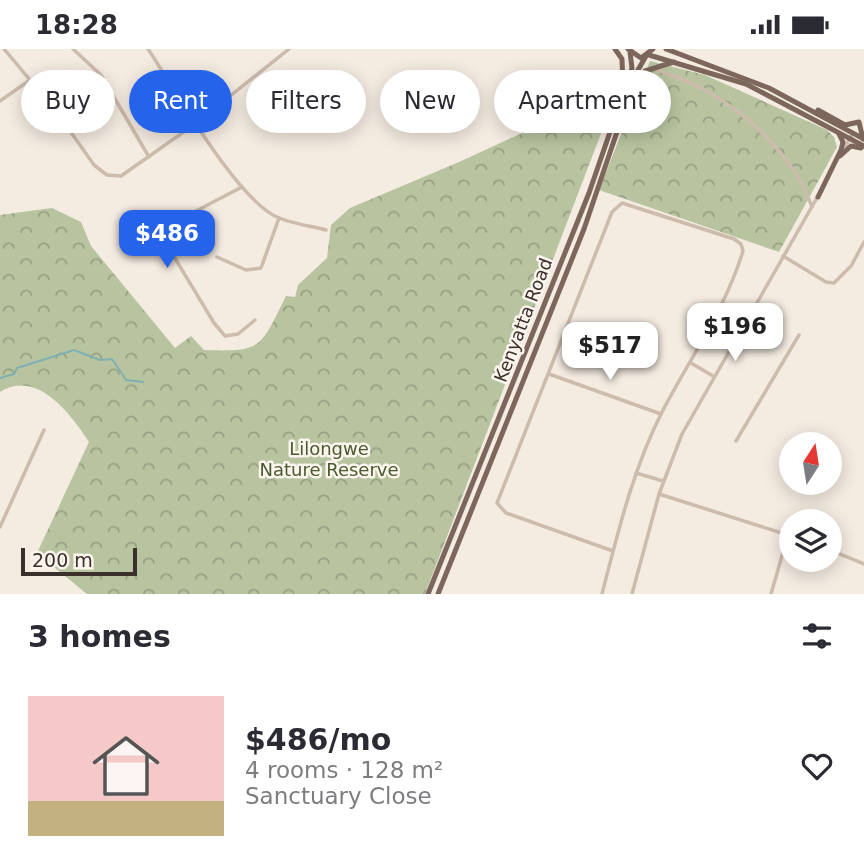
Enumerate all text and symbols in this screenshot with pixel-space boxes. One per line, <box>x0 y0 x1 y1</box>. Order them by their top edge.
text: 18:28 <box>35 10 118 40</box>
chip: Buy <box>21 70 115 133</box>
chip: Rent <box>129 70 232 133</box>
chip: Filters <box>246 70 366 133</box>
chip: New <box>380 70 480 133</box>
chip: Apartment <box>494 70 671 133</box>
pin: $486 <box>126 211 208 270</box>
text: $486 <box>135 220 199 246</box>
street label: Kenyatta Road <box>490 255 556 385</box>
pin: $196 <box>694 303 776 363</box>
text: $196 <box>703 313 767 339</box>
pin: $517 <box>569 323 651 382</box>
text: $517 <box>578 332 642 358</box>
north arrow <box>779 432 842 495</box>
map controls <box>779 432 842 572</box>
park label: Lilongwe Nature Reserve <box>259 438 399 480</box>
button: layers <box>779 509 842 572</box>
scale bar <box>21 545 136 577</box>
text: 200 m <box>32 549 93 571</box>
icon: filters <box>798 617 836 655</box>
text: 3 homes <box>28 619 171 654</box>
text: $486/mo <box>245 722 391 757</box>
icon: home <box>84 724 168 808</box>
icon: heart <box>798 747 836 785</box>
text: 4 rooms · 128 m² <box>245 757 443 783</box>
text: Sanctuary Close <box>245 783 432 809</box>

